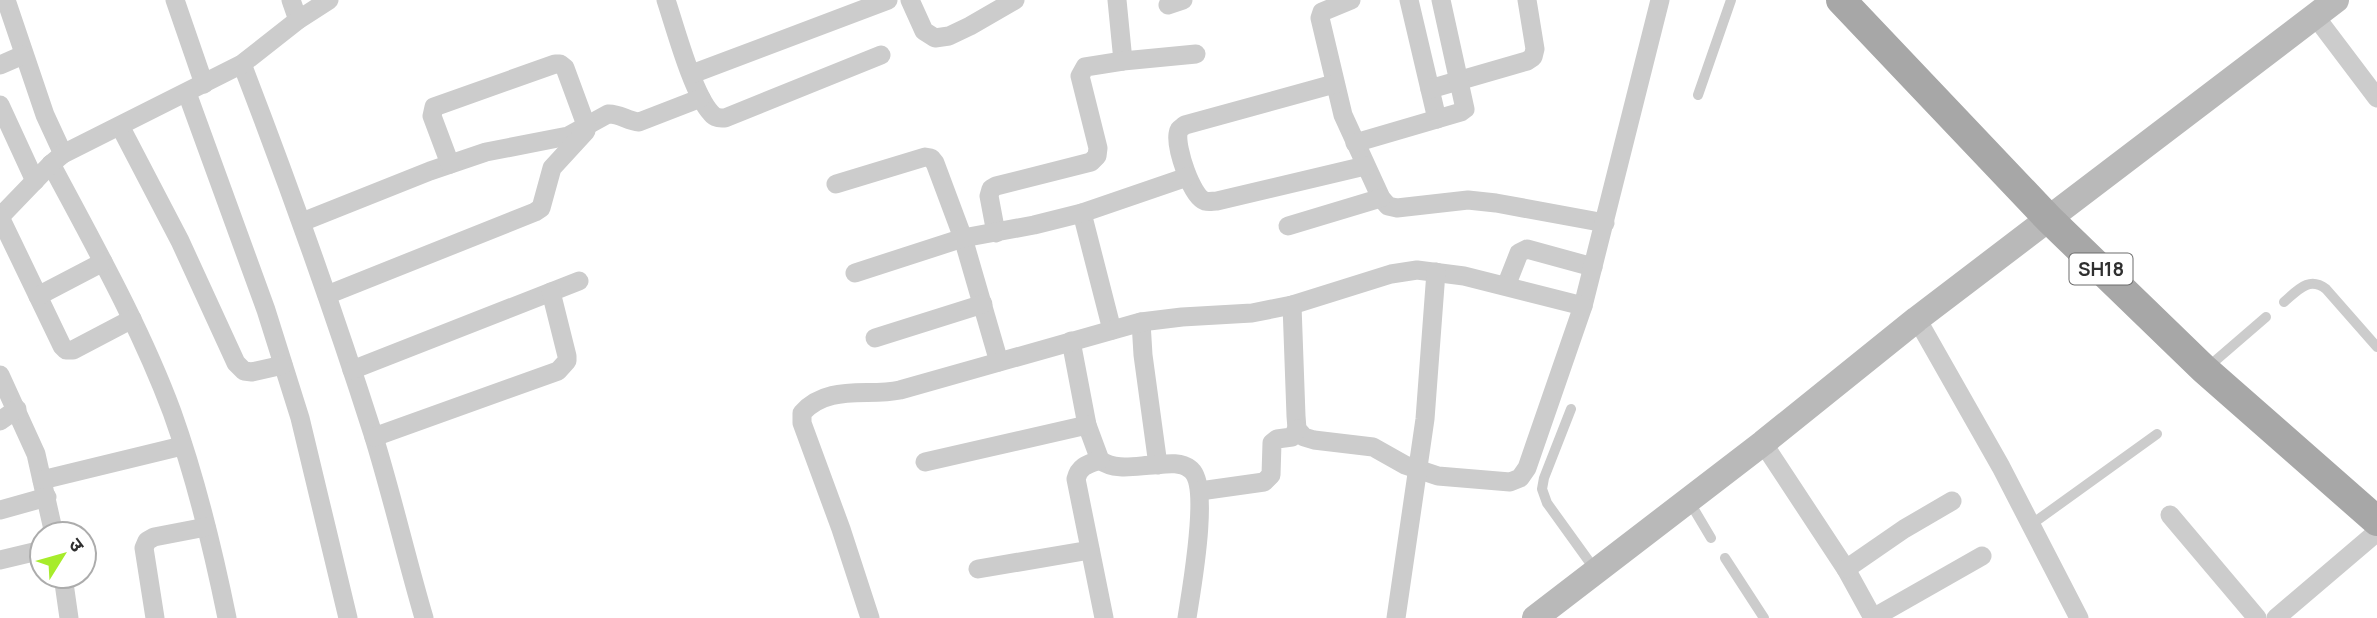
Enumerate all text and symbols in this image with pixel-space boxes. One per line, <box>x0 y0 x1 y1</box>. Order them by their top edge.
road number: SH18 <box>2070 254 2132 284</box>
north arrow <box>28 520 98 590</box>
text: उ <box>63 533 91 558</box>

